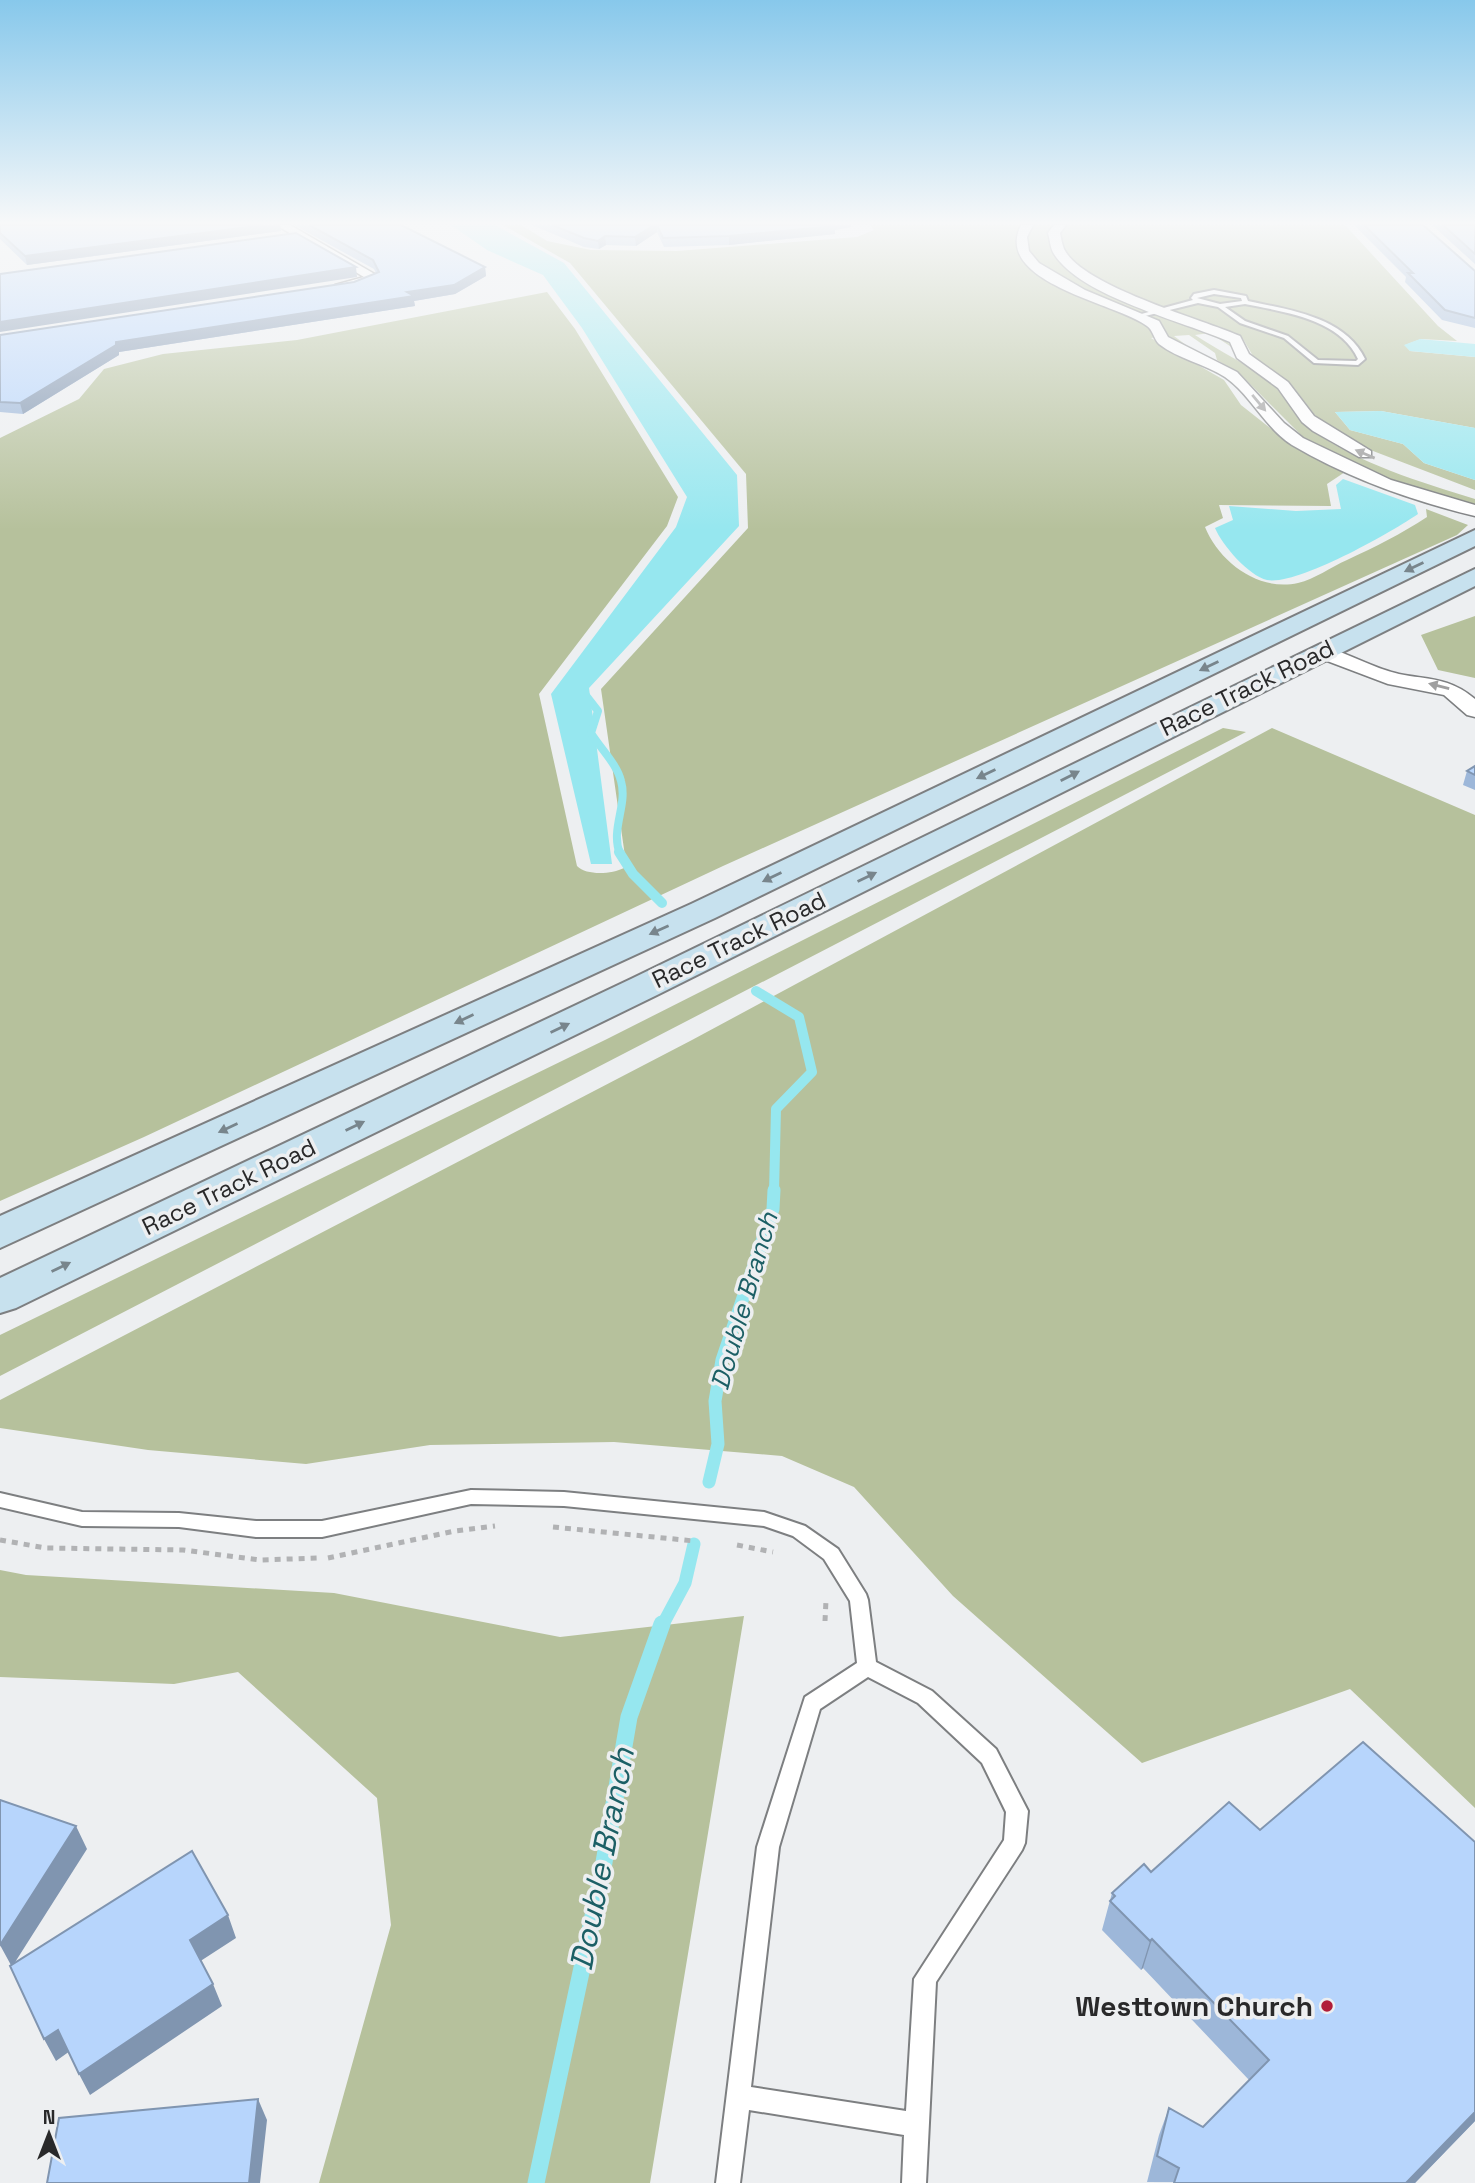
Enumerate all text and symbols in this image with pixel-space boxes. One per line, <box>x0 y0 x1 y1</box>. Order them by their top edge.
one-way arrow <box>1252 394 1267 412</box>
one-way arrow <box>1355 448 1375 460</box>
one-way arrow <box>1404 561 1424 572</box>
street label: Race Track Road <box>1155 632 1339 743</box>
one-way arrow <box>1199 660 1219 671</box>
one-way arrow <box>1428 680 1450 691</box>
one-way arrow <box>976 768 996 779</box>
one-way arrow <box>1060 770 1080 781</box>
one-way arrow <box>762 872 782 883</box>
one-way arrow <box>857 872 877 883</box>
street label: Race Track Road <box>647 884 831 995</box>
one-way arrow <box>649 924 669 936</box>
one-way arrow <box>454 1013 474 1025</box>
one-way arrow <box>550 1022 570 1033</box>
one-way arrow <box>345 1121 365 1132</box>
one-way arrow <box>218 1122 238 1134</box>
street label: Race Track Road <box>137 1131 321 1242</box>
water label: Double Branch <box>702 1207 786 1394</box>
one-way arrow <box>51 1262 72 1273</box>
water label: Double Branch <box>561 1743 643 1974</box>
place label: Westtown Church <box>1075 1988 1313 2024</box>
marker: Westtown Church <box>1319 1998 1335 2014</box>
north arrow <box>14 2099 84 2169</box>
text: N <box>43 2105 55 2130</box>

